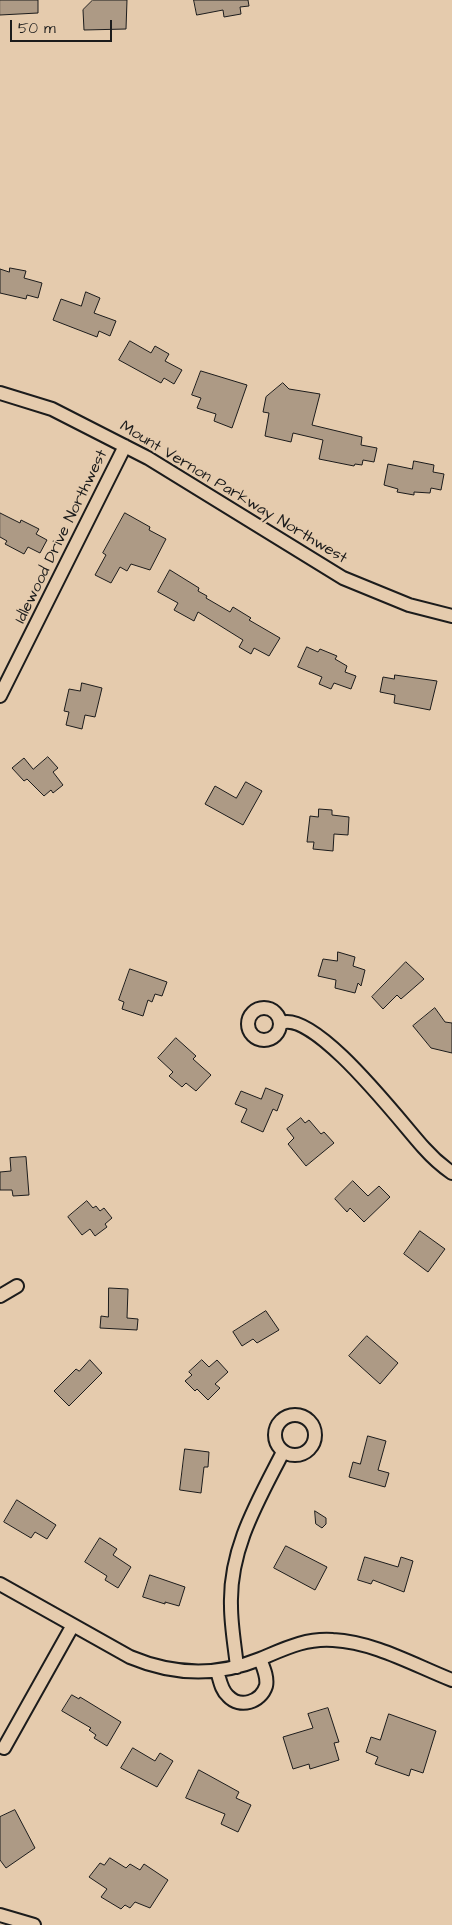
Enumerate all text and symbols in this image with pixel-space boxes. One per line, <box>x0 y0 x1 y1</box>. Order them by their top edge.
scale bar <box>12 10 115 42</box>
text: 50 m <box>18 18 56 39</box>
street label: Mount Vernon Parkway Northwest <box>116 417 350 569</box>
street label: Idlewood Drive Northwest <box>12 447 112 627</box>

